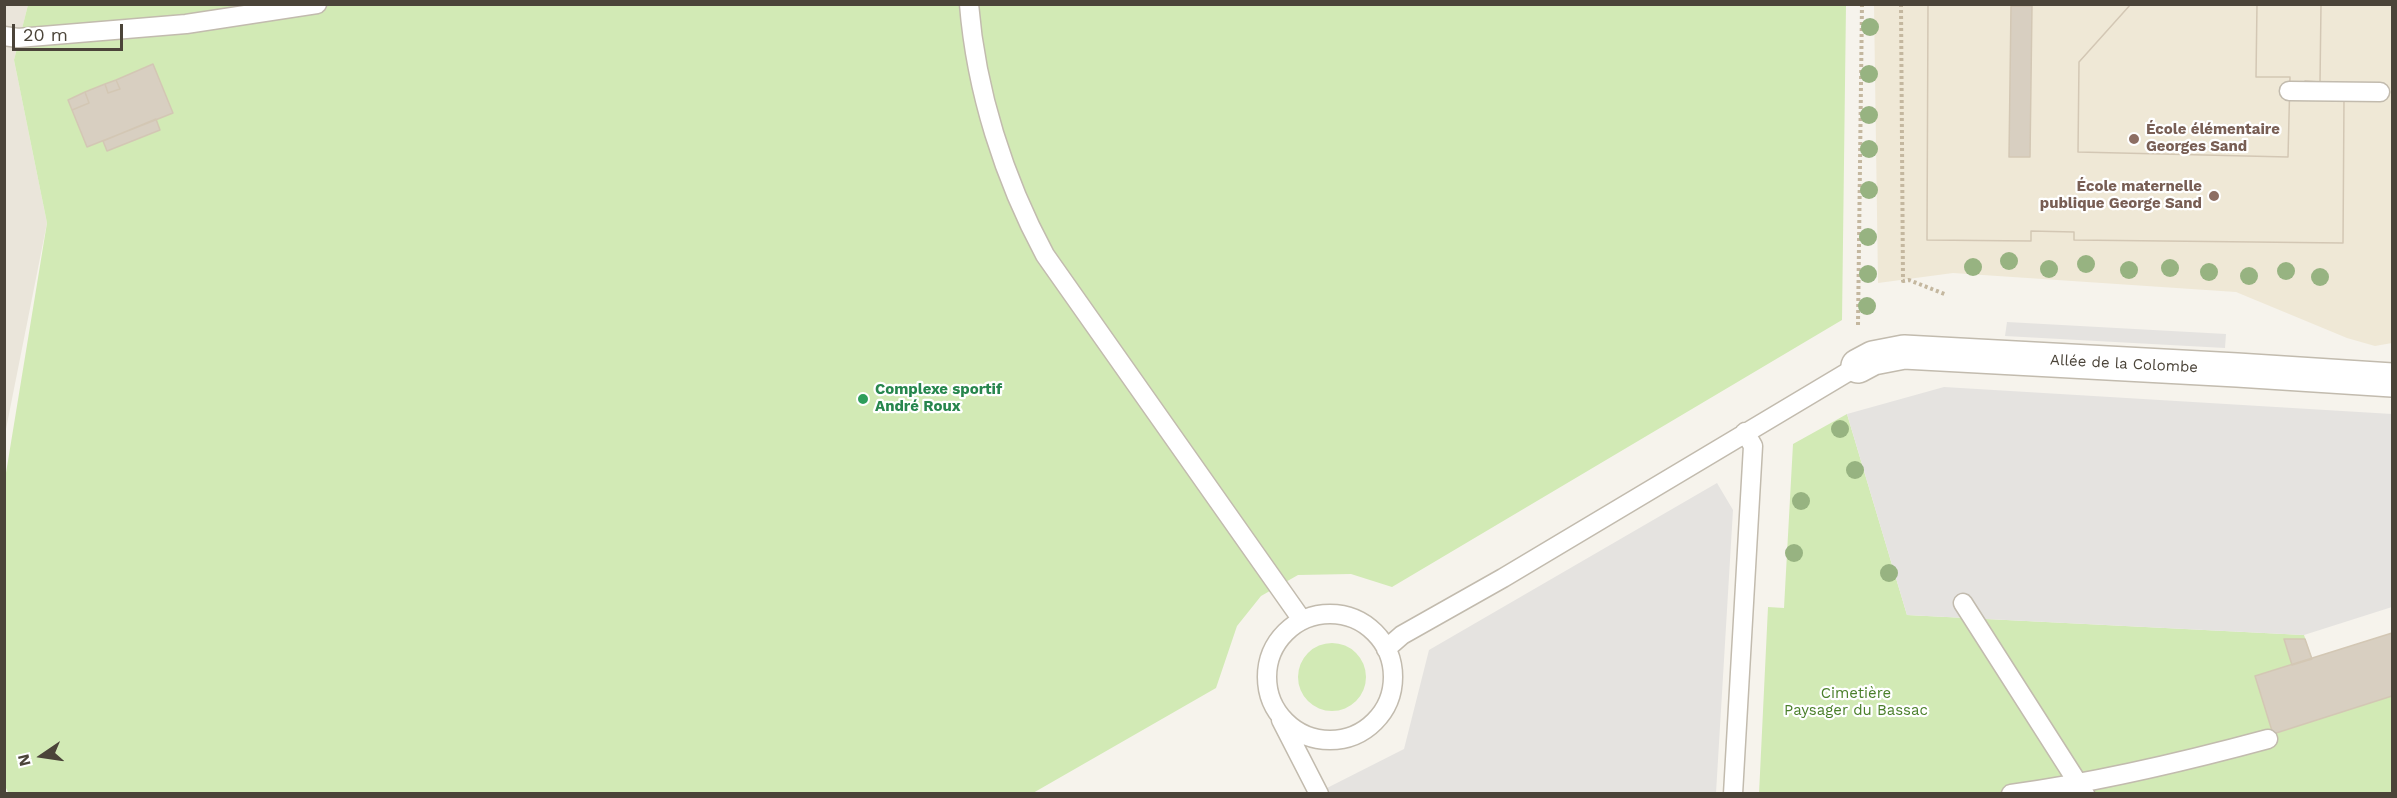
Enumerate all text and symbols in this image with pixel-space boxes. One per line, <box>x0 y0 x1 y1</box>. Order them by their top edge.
scale bar <box>15 12 126 50</box>
text: 20 m <box>23 24 68 45</box>
place label: École élémentaire Georges Sand <box>2146 121 2280 156</box>
marker: École élémentaire Georges Sand <box>2127 132 2141 146</box>
place label: École maternelle publique George Sand <box>2040 178 2202 213</box>
marker: École maternelle publique George Sand <box>2207 189 2221 203</box>
street label: Allée de la Colombe <box>2050 351 2198 377</box>
place label: Complexe sportif André Roux <box>875 381 1002 416</box>
marker: Complexe sportif André Roux <box>856 392 870 406</box>
park label: Cimetière Paysager du Bassac <box>1784 685 1928 720</box>
north arrow <box>12 726 72 786</box>
text: N <box>13 752 35 768</box>

